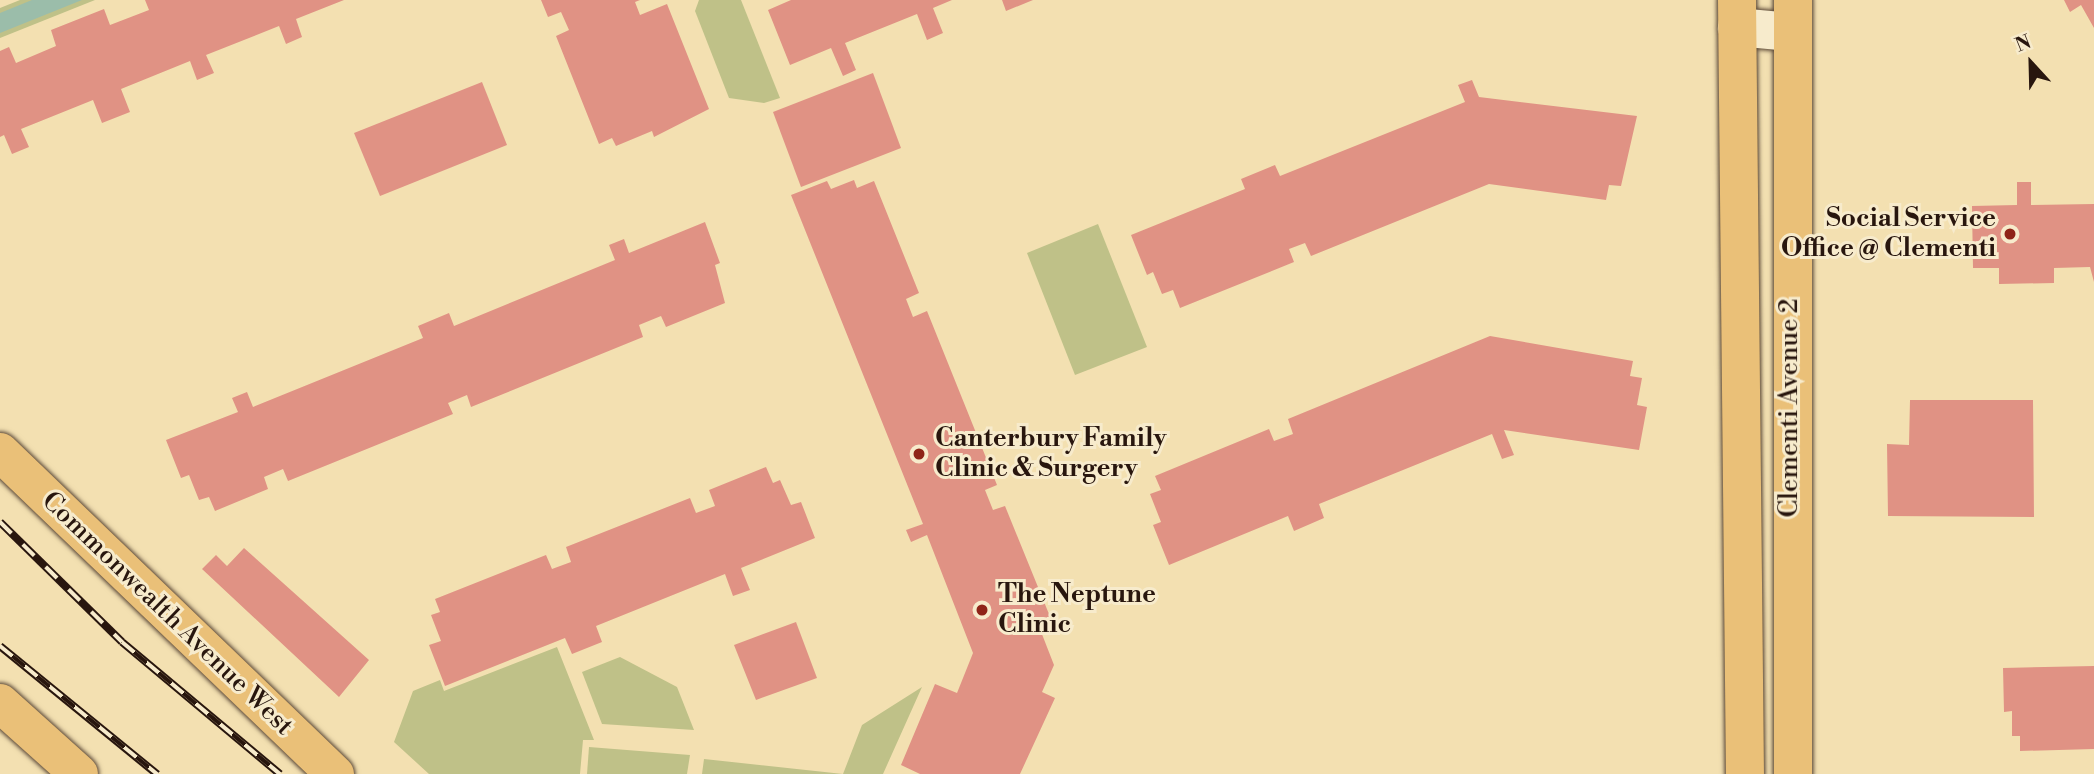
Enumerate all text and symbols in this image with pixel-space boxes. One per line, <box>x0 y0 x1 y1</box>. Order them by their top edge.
north arrow <box>1996 28 2066 98</box>
text: N <box>2012 30 2035 57</box>
place label: Social Service Office @ Clementi <box>1781 203 1996 264</box>
marker: Social Service Office @ Clementi <box>2002 226 2018 242</box>
street label: Clementi Avenue 2 <box>1774 298 1806 518</box>
place label: Canterbury Family Clinic & Surgery <box>935 423 1166 485</box>
marker: Canterbury Family Clinic & Surgery <box>909 444 929 464</box>
street label: Commonwealth Avenue West <box>35 486 299 742</box>
place label: The Neptune Clinic <box>998 579 1156 640</box>
marker: The Neptune Clinic <box>972 600 992 620</box>

